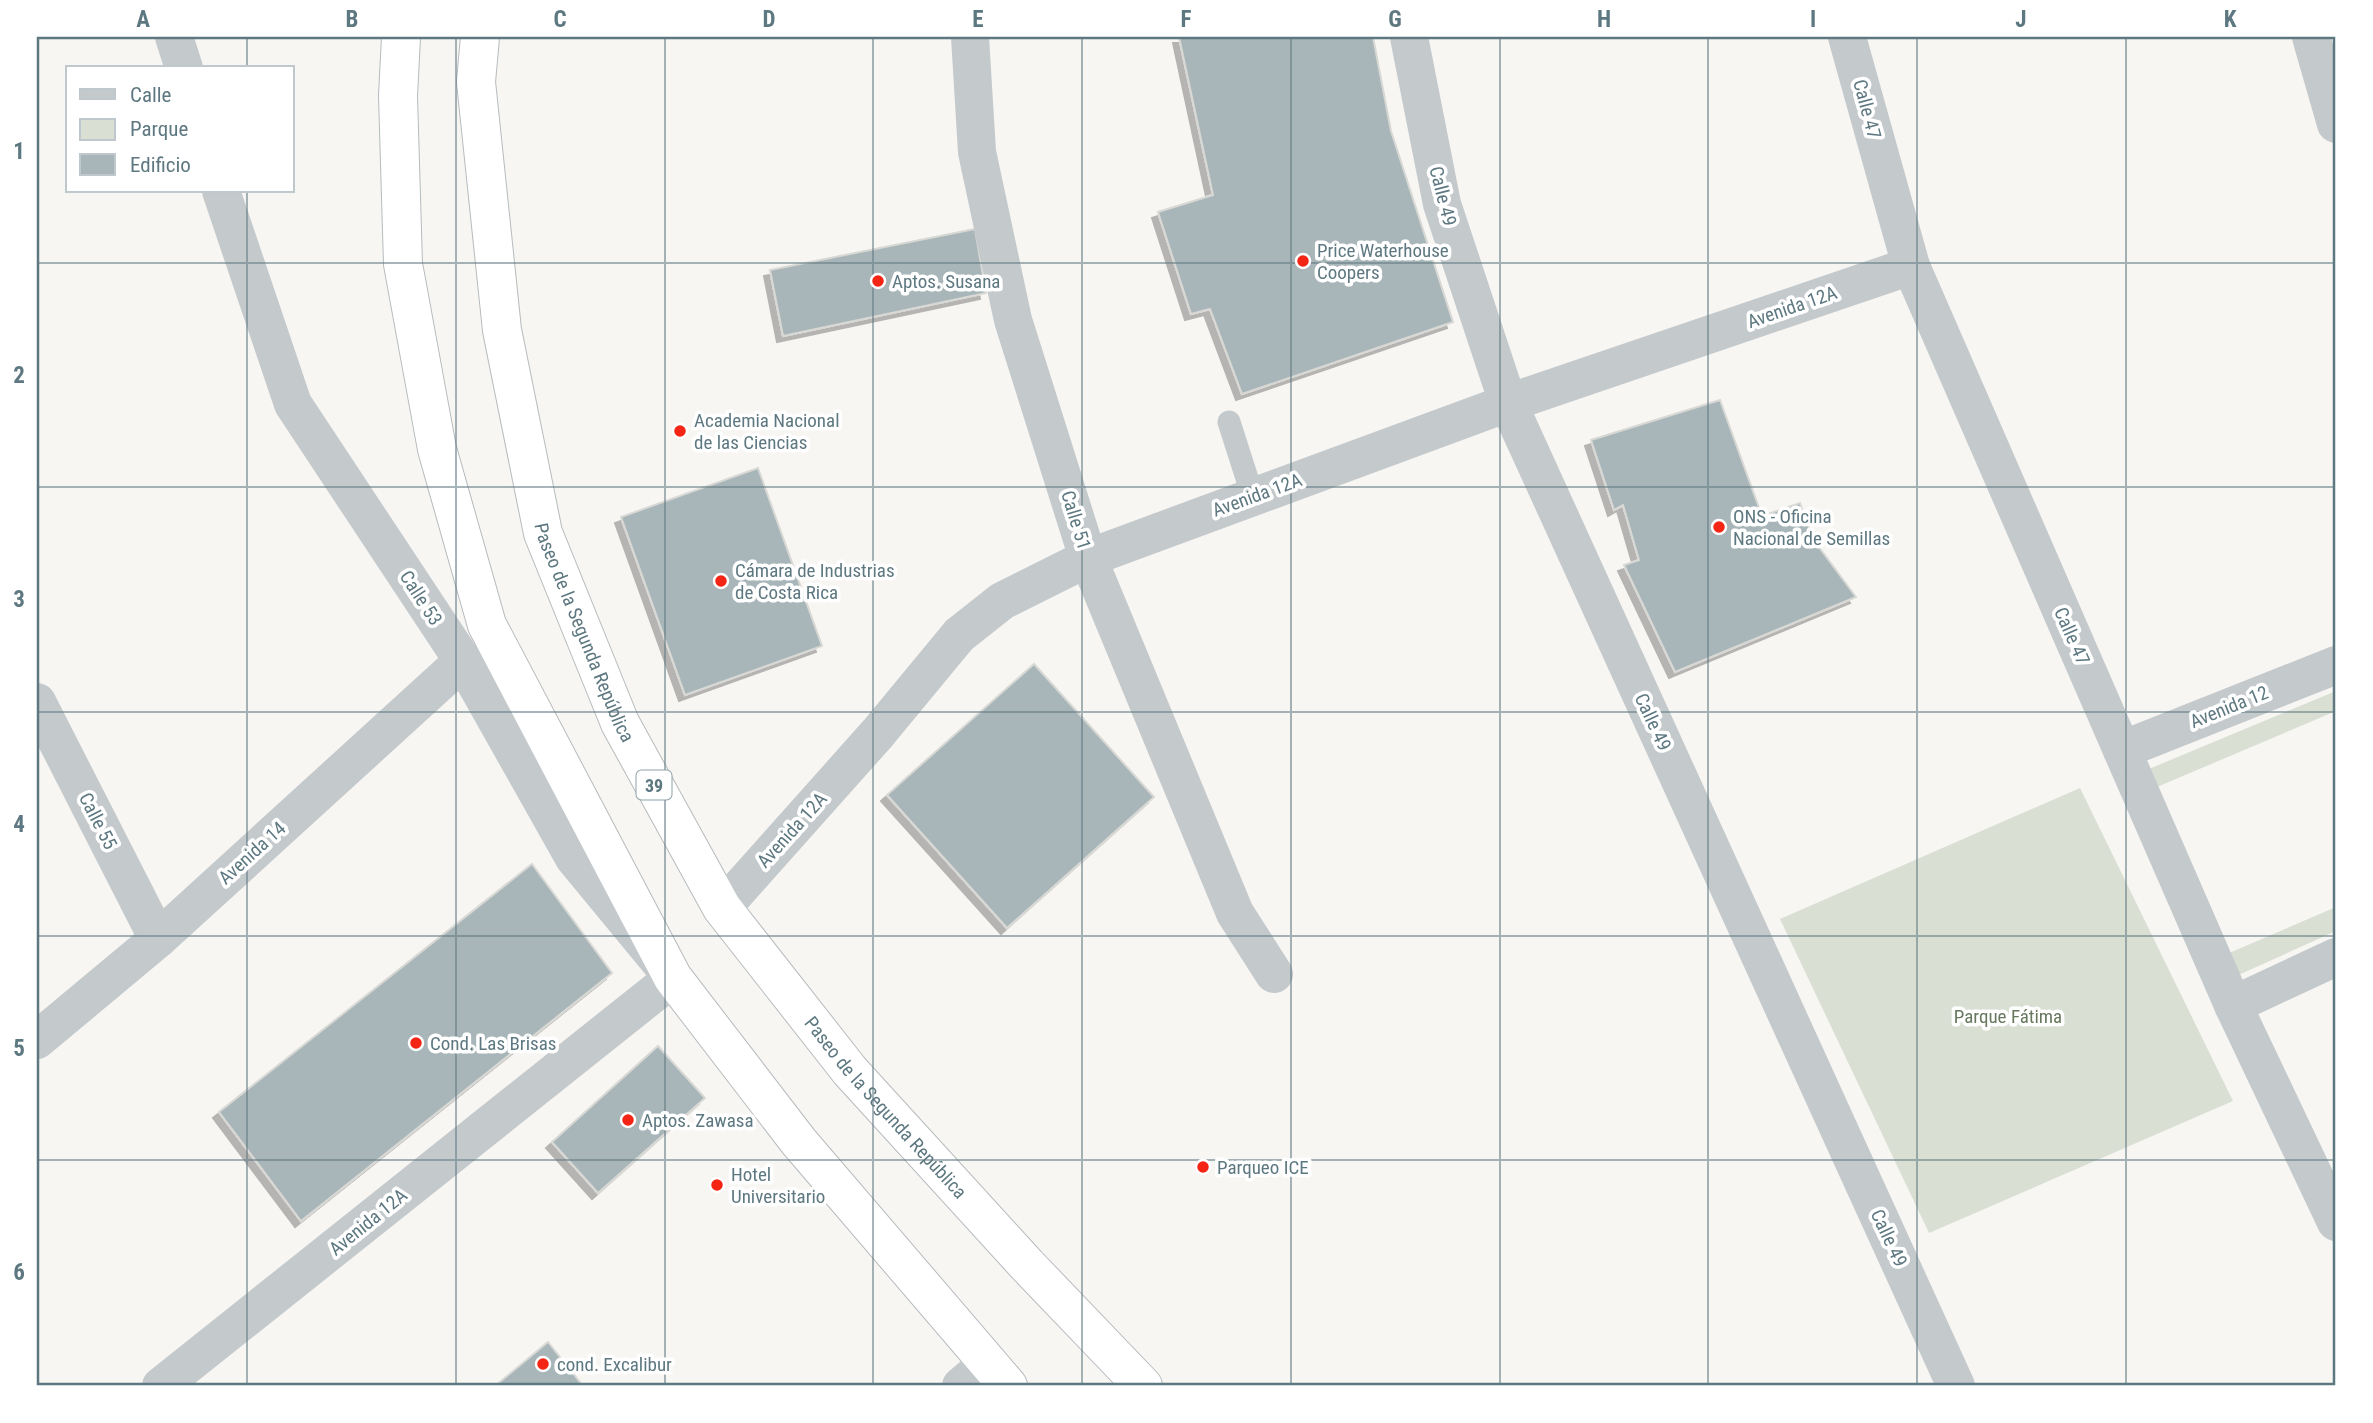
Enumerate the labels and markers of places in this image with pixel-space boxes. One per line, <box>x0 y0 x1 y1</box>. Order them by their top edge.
place label: Price Waterhouse Coopers <box>1317 239 1449 284</box>
marker: Price Waterhouse Coopers <box>1295 253 1311 269</box>
place label: Aptos. Susana <box>892 270 1000 293</box>
marker: Aptos. Susana <box>870 273 886 289</box>
place label: Academia Nacional de las Ciencias <box>694 409 840 454</box>
marker: Academia Nacional de las Ciencias <box>672 423 688 439</box>
place label: ONS - Oficina Nacional de Semillas <box>1733 505 1890 550</box>
marker: ONS - Oficina Nacional de Semillas <box>1711 519 1727 535</box>
place label: Cámara de Industrias de Costa Rica <box>735 559 895 604</box>
marker: Cámara de Industrias de Costa Rica <box>713 573 729 589</box>
place label: Cond. Las Brisas <box>430 1032 556 1055</box>
marker: Cond. Las Brisas <box>408 1035 424 1051</box>
place label: Aptos. Zawasa <box>642 1109 754 1132</box>
marker: Aptos. Zawasa <box>620 1112 636 1128</box>
place label: Parqueo ICE <box>1217 1156 1309 1179</box>
marker: Parqueo ICE <box>1195 1159 1211 1175</box>
place label: Hotel Universitario <box>731 1163 825 1208</box>
marker: Hotel Universitario <box>709 1177 725 1193</box>
place label: cond. Excalibur <box>557 1353 672 1376</box>
marker: cond. Excalibur <box>535 1356 551 1372</box>

